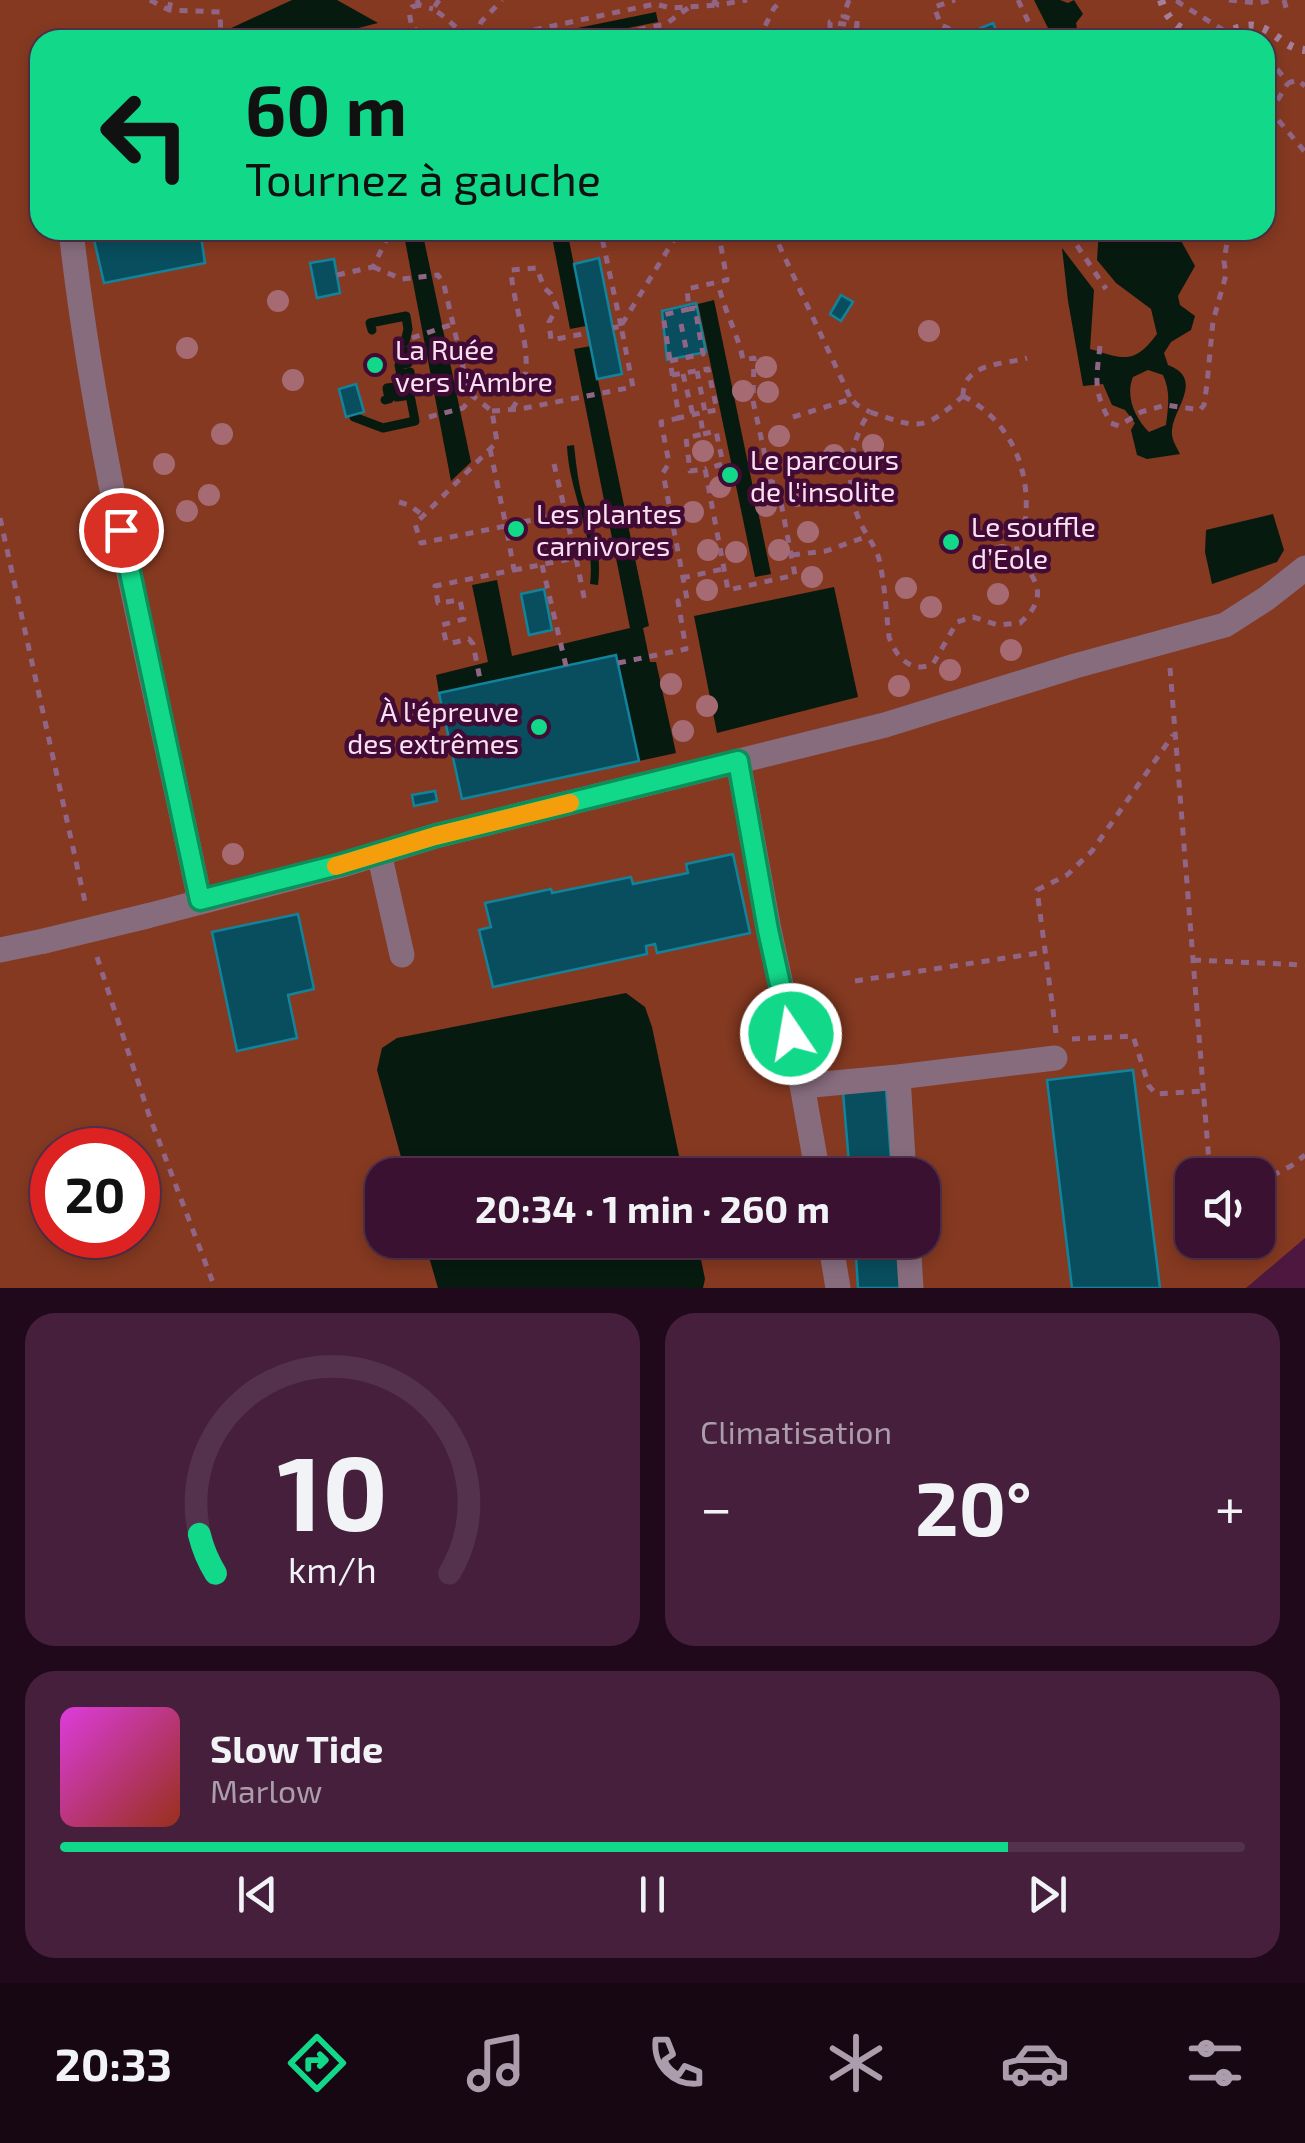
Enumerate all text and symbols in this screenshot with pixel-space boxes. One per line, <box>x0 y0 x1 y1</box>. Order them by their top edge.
text: 60 m <box>245 66 407 150</box>
icon: left <box>80 70 210 200</box>
text: Tournez à gauche <box>245 151 601 205</box>
place label: La Ruée vers l'Ambre <box>395 332 553 398</box>
marker: La Ruée vers l'Ambre <box>364 354 386 376</box>
place label: Le parcours de l'insolite <box>750 442 899 508</box>
marker: Le parcours de l'insolite <box>719 464 741 486</box>
pin <box>79 488 164 573</box>
place label: Les plantes carnivores <box>536 496 682 562</box>
icon: arrive <box>94 503 149 558</box>
place label: Le souffle d’Eole <box>971 509 1096 575</box>
marker: Les plantes carnivores <box>505 518 527 540</box>
marker: Le souffle d’Eole <box>940 531 962 553</box>
place label: À l'épreuve des extrêmes <box>347 694 519 760</box>
marker: À l'épreuve des extrêmes <box>528 716 550 738</box>
position arrow <box>739 982 843 1086</box>
speed limit sign: 20 <box>30 1128 160 1258</box>
map controls <box>1175 1158 1275 1258</box>
button: sound <box>1175 1158 1275 1258</box>
text: 20:34 · 1 min · 260 m <box>475 1185 830 1231</box>
text: Climatisation <box>700 1412 892 1450</box>
text: 10 <box>277 1427 388 1552</box>
text: 20° <box>915 1461 1032 1551</box>
text: − <box>700 1473 732 1539</box>
text: + <box>1215 1473 1245 1539</box>
text: km/h <box>288 1547 377 1590</box>
text: Slow Tide <box>210 1725 383 1771</box>
text: Marlow <box>210 1771 322 1809</box>
icon: previous <box>230 1867 285 1922</box>
icon: pause <box>625 1867 680 1922</box>
icon: next <box>1020 1867 1075 1922</box>
icon: directions <box>282 2028 352 2098</box>
icon: music <box>461 2028 531 2098</box>
icon: phone <box>641 2028 711 2098</box>
icon: climate <box>821 2028 891 2098</box>
icon: car <box>1000 2028 1070 2098</box>
icon: filters <box>1180 2028 1250 2098</box>
text: 20:33 <box>55 2036 172 2090</box>

